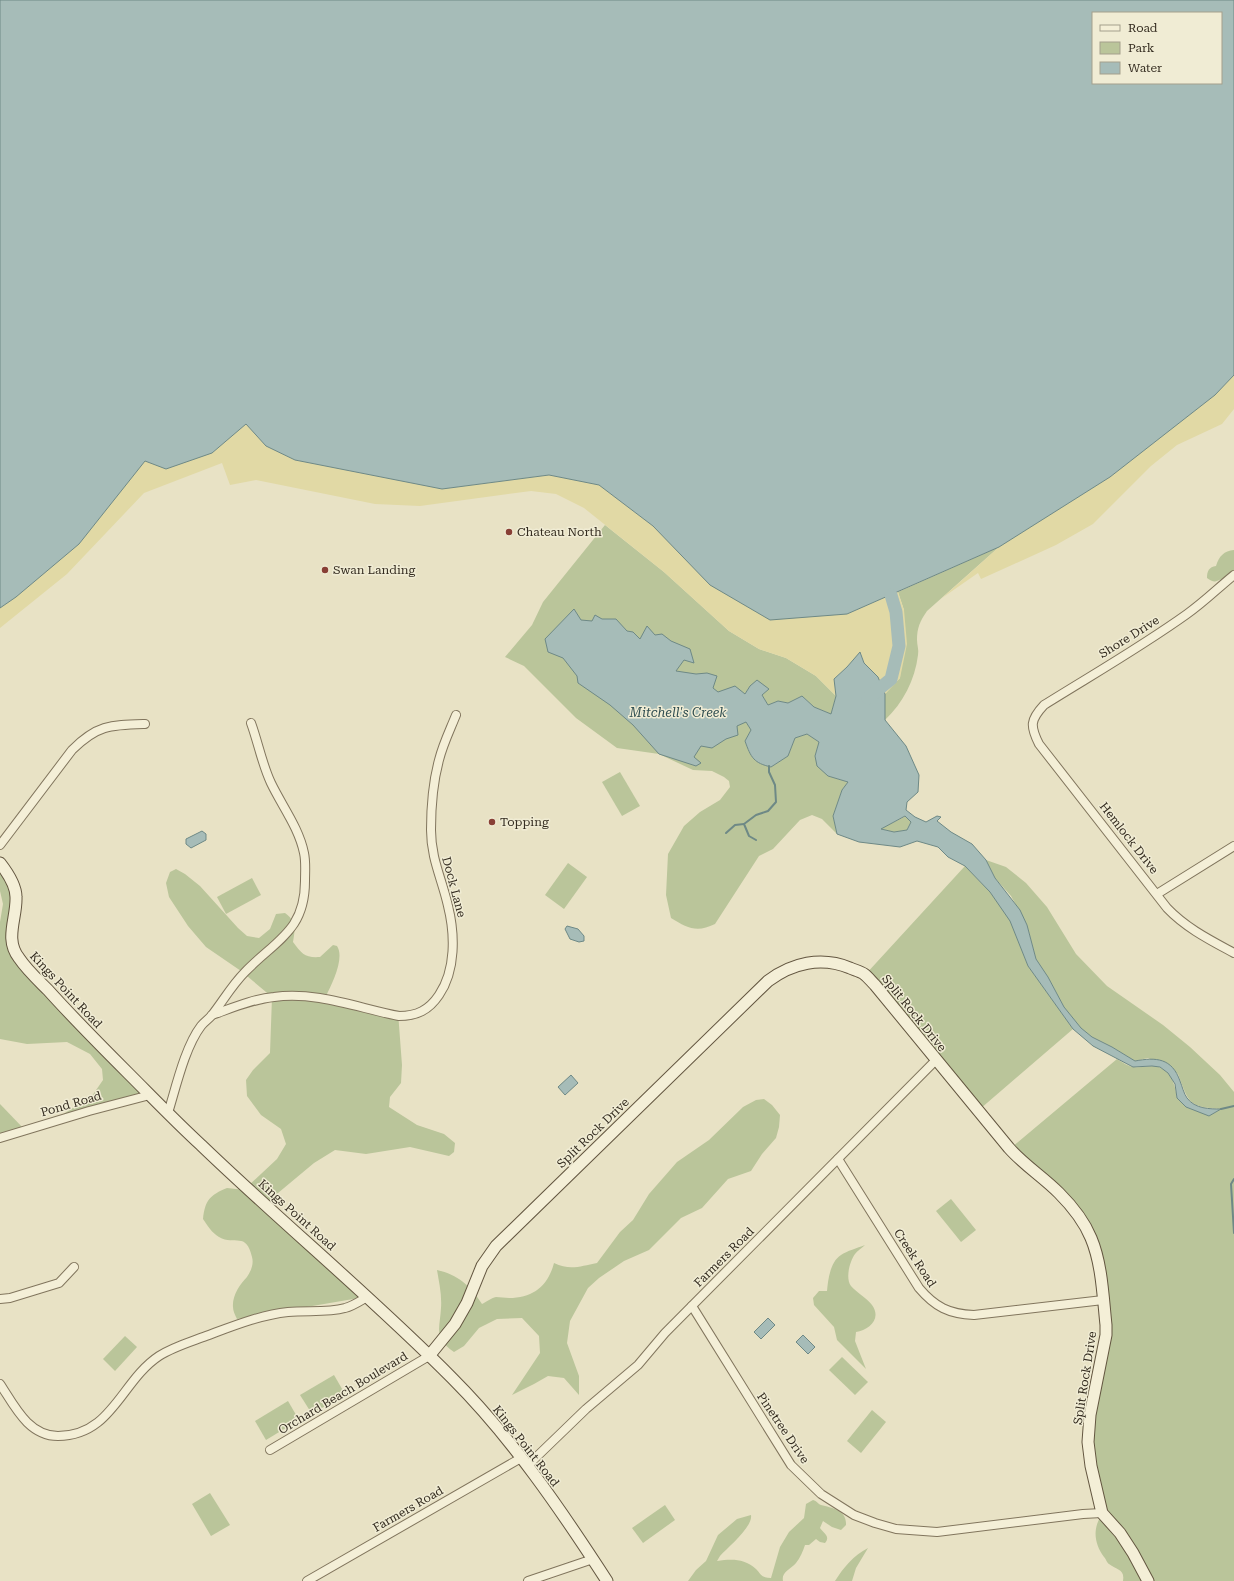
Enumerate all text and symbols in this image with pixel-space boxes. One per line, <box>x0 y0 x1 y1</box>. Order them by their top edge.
legend <box>1092 12 1222 84</box>
text: Road <box>1128 21 1158 35</box>
text: Park <box>1128 41 1155 55</box>
text: Water <box>1128 61 1162 75</box>
place label: Chateau North <box>517 525 602 539</box>
marker: Chateau North <box>504 527 514 537</box>
place label: Swan Landing <box>333 563 416 577</box>
marker: Swan Landing <box>320 565 330 575</box>
street label: Shore Drive <box>1096 613 1162 661</box>
water label: Mitchell's Creek <box>629 705 727 720</box>
street label: Hemlock Drive <box>1097 799 1162 877</box>
place label: Topping <box>500 815 549 829</box>
marker: Topping <box>487 817 497 827</box>
street label: Dock Lane <box>439 855 469 919</box>
street label: Kings Point Road <box>27 949 105 1031</box>
street label: Split Rock Drive <box>879 972 949 1054</box>
street label: Pond Road <box>39 1089 103 1119</box>
street label: Split Rock Drive <box>554 1095 632 1171</box>
street label: Kings Point Road <box>255 1177 339 1254</box>
street label: Farmers Road <box>691 1224 757 1290</box>
street label: Creek Road <box>891 1226 939 1290</box>
street label: Split Rock Drive <box>1071 1330 1099 1426</box>
street label: Orchard Beach Boulevard <box>276 1349 410 1437</box>
street label: Pinetree Drive <box>754 1390 812 1467</box>
street label: Kings Point Road <box>490 1403 562 1490</box>
street label: Farmers Road <box>370 1483 446 1535</box>

